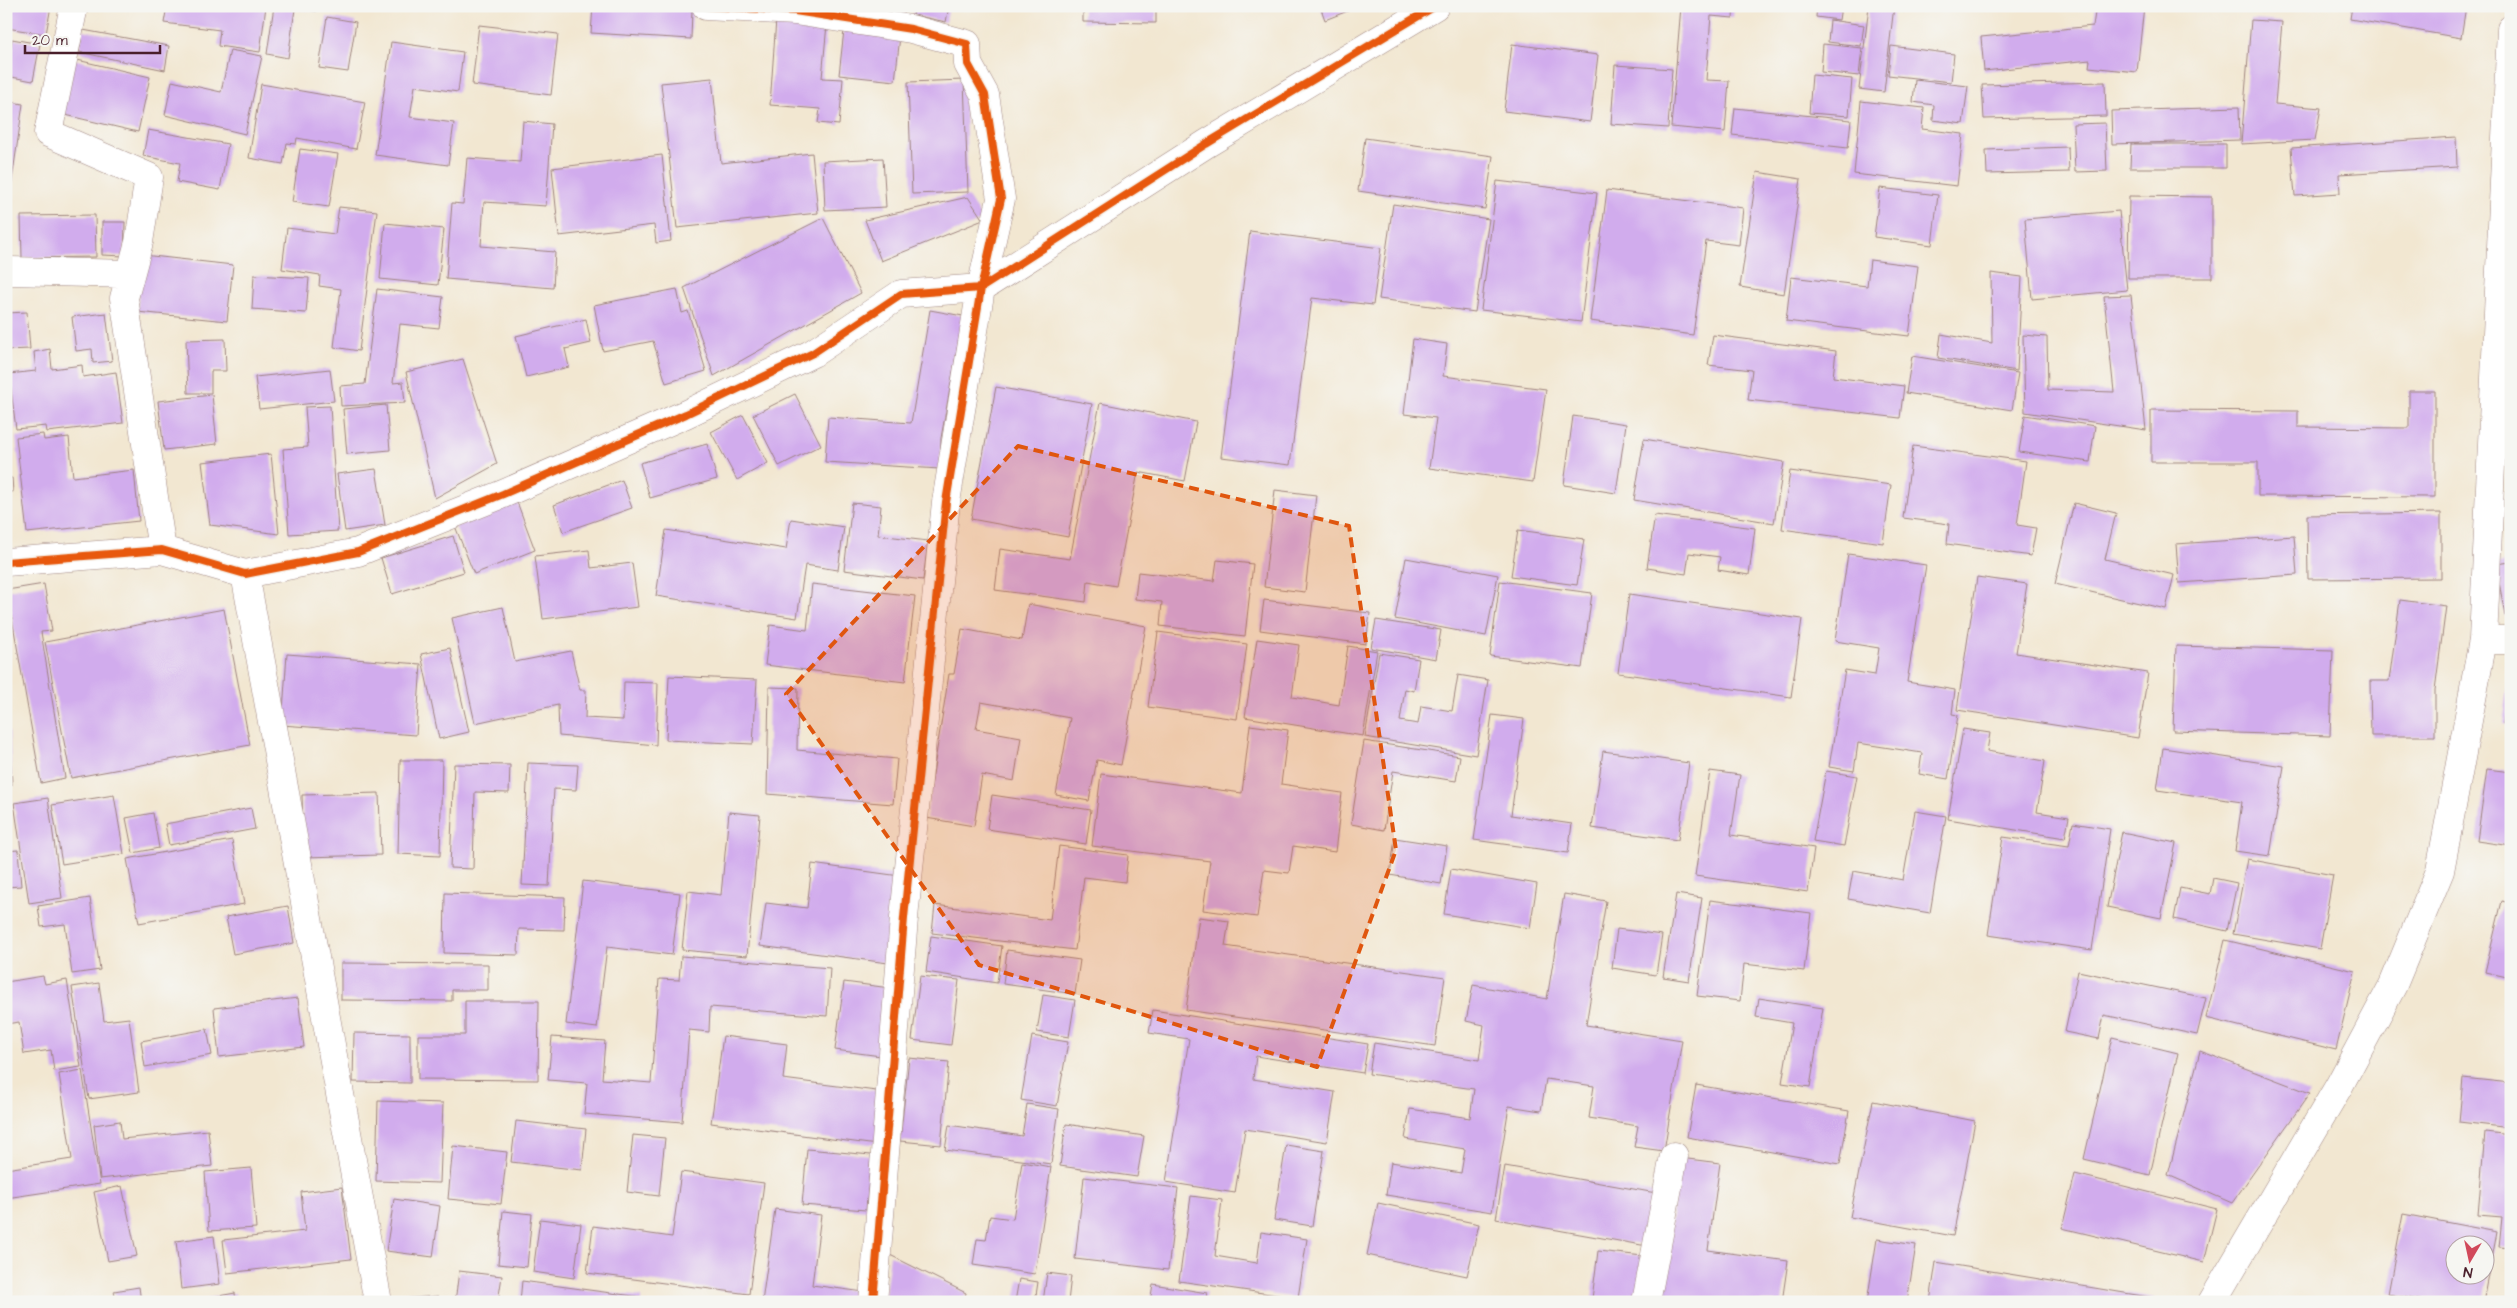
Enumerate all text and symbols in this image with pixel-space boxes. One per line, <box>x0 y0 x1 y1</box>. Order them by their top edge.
scale bar <box>25 22 160 54</box>
text: 20 m <box>32 30 68 51</box>
north arrow <box>2444 1236 2494 1286</box>
text: N <box>2462 1261 2474 1282</box>

